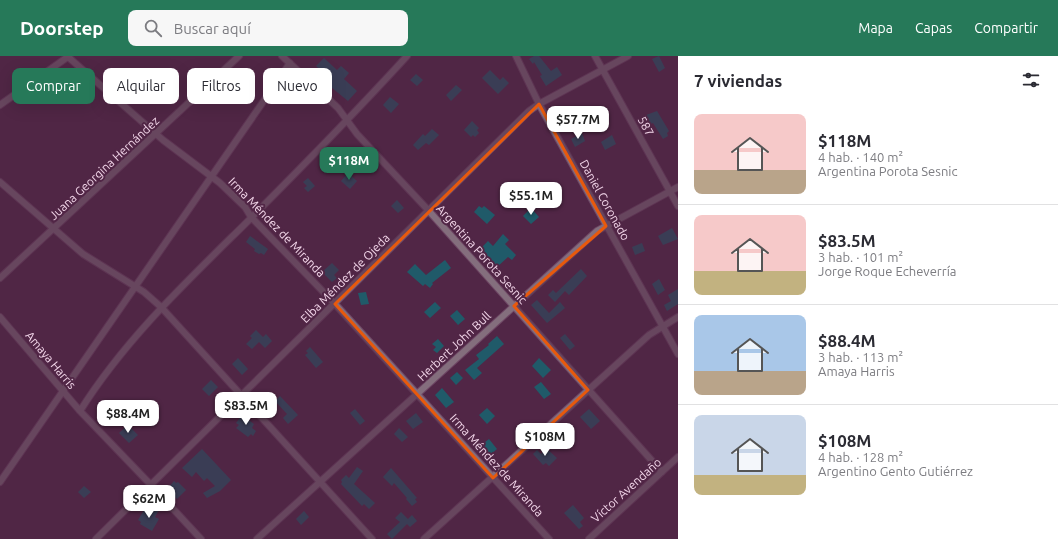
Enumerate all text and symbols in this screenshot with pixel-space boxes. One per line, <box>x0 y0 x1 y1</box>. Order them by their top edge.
search box <box>128 10 408 46</box>
text: Doorstep <box>20 17 104 39</box>
icon: search <box>142 17 164 39</box>
text: Buscar aquí <box>174 20 251 37</box>
text: Mapa <box>858 20 893 36</box>
text: Capas <box>915 20 952 36</box>
text: Compartir <box>974 20 1038 36</box>
chip: Comprar <box>12 68 95 104</box>
chip: Alquilar <box>103 68 179 104</box>
chip: Filtros <box>187 68 255 104</box>
chip: Nuevo <box>263 68 332 104</box>
icon: filters <box>1020 69 1042 91</box>
text: 7 viviendas <box>694 71 782 90</box>
pin: $57.7M <box>545 106 611 140</box>
text: $57.7M <box>556 112 600 126</box>
street label: Juana Georgina Hernández <box>47 113 162 222</box>
street label: 587 <box>635 114 657 138</box>
icon: home <box>726 130 774 178</box>
text: $118M <box>818 131 871 150</box>
pin: $118M <box>321 147 377 181</box>
text: 4 hab. · 140 m² <box>818 150 903 164</box>
text: $118M <box>329 153 369 167</box>
street label: Daniel Coronado <box>578 158 632 242</box>
text: Argentina Porota Sesnic <box>818 164 958 178</box>
street label: Irma Méndez de Miranda <box>226 175 328 279</box>
pin: $55.1M <box>498 182 564 216</box>
text: $55.1M <box>509 188 553 202</box>
street label: Argentina Porota Sesnic <box>434 202 530 307</box>
street label: Elba Méndez de Ojeda <box>298 231 392 325</box>
icon: home <box>726 231 774 279</box>
text: $83.5M <box>818 231 876 250</box>
text: 3 hab. · 101 m² <box>818 250 903 264</box>
text: Jorge Roque Echeverría <box>818 264 957 278</box>
street label: Herbert John Bull <box>415 309 493 383</box>
street label: Amaya Harris <box>23 329 79 391</box>
icon: home <box>726 331 774 379</box>
text: $88.4M <box>818 331 876 350</box>
text: 3 hab. · 113 m² <box>818 350 903 364</box>
text: Amaya Harris <box>818 364 895 378</box>
pin: $83.5M <box>213 392 279 426</box>
text: $83.5M <box>224 398 268 412</box>
pin: $88.4M <box>95 400 161 434</box>
text: $88.4M <box>106 406 150 420</box>
street label: Irma Méndez de Miranda <box>448 411 546 519</box>
pin: $108M <box>517 423 573 457</box>
text: $108M <box>525 429 565 443</box>
icon: home <box>726 431 774 479</box>
text: $108M <box>818 431 871 450</box>
text: 4 hab. · 128 m² <box>818 450 903 464</box>
street label: Víctor Avendaño <box>588 455 664 525</box>
text: Argentino Gento Gutiérrez <box>818 464 973 478</box>
pin: $62M <box>125 485 173 519</box>
text: $62M <box>132 491 166 505</box>

